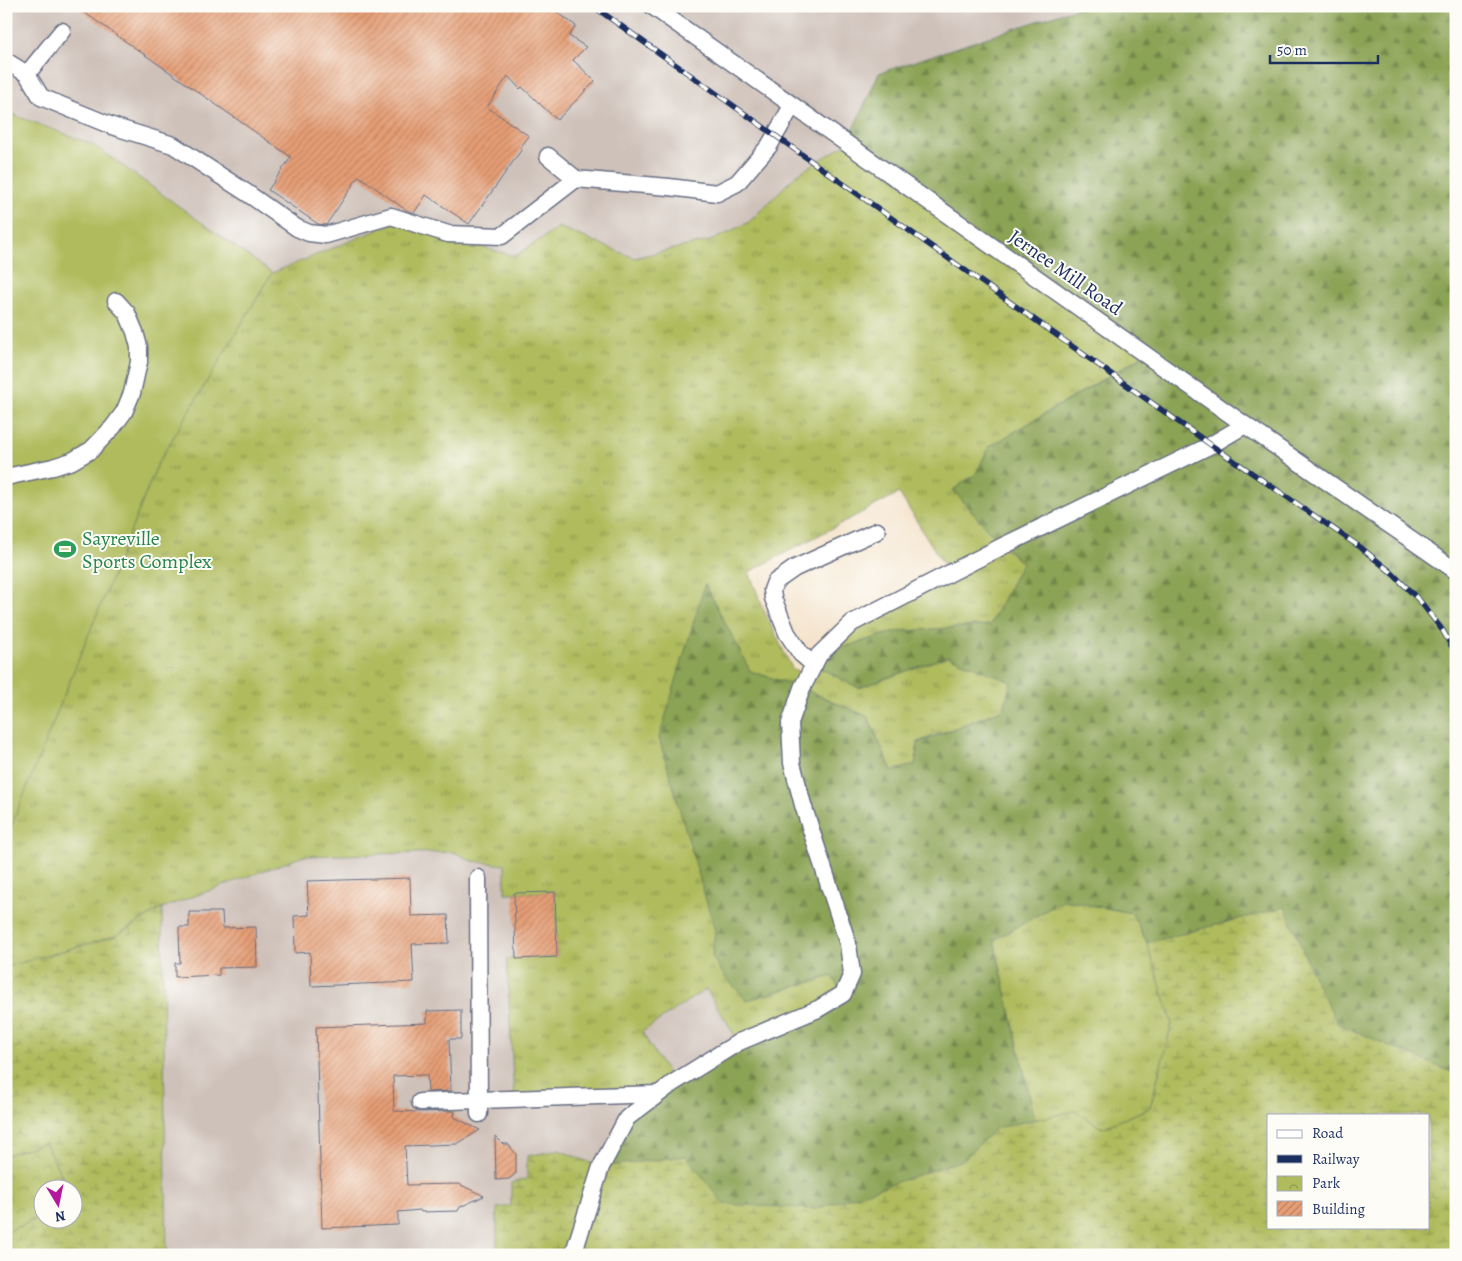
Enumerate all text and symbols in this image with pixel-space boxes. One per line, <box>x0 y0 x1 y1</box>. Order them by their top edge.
scale bar <box>1270 32 1377 64</box>
text: 50 m <box>1277 40 1307 60</box>
street label: Jernee Mill Road <box>1004 223 1128 322</box>
place label: Sayreville Sports Complex <box>82 525 212 575</box>
sports icon: Sayreville Sports Complex <box>52 536 78 562</box>
legend <box>1267 1114 1430 1228</box>
text: Road <box>1312 1123 1344 1143</box>
text: Railway <box>1312 1149 1360 1169</box>
text: Park <box>1312 1173 1341 1193</box>
north arrow <box>32 1178 82 1228</box>
text: Building <box>1312 1199 1365 1219</box>
text: N <box>53 1206 67 1227</box>

